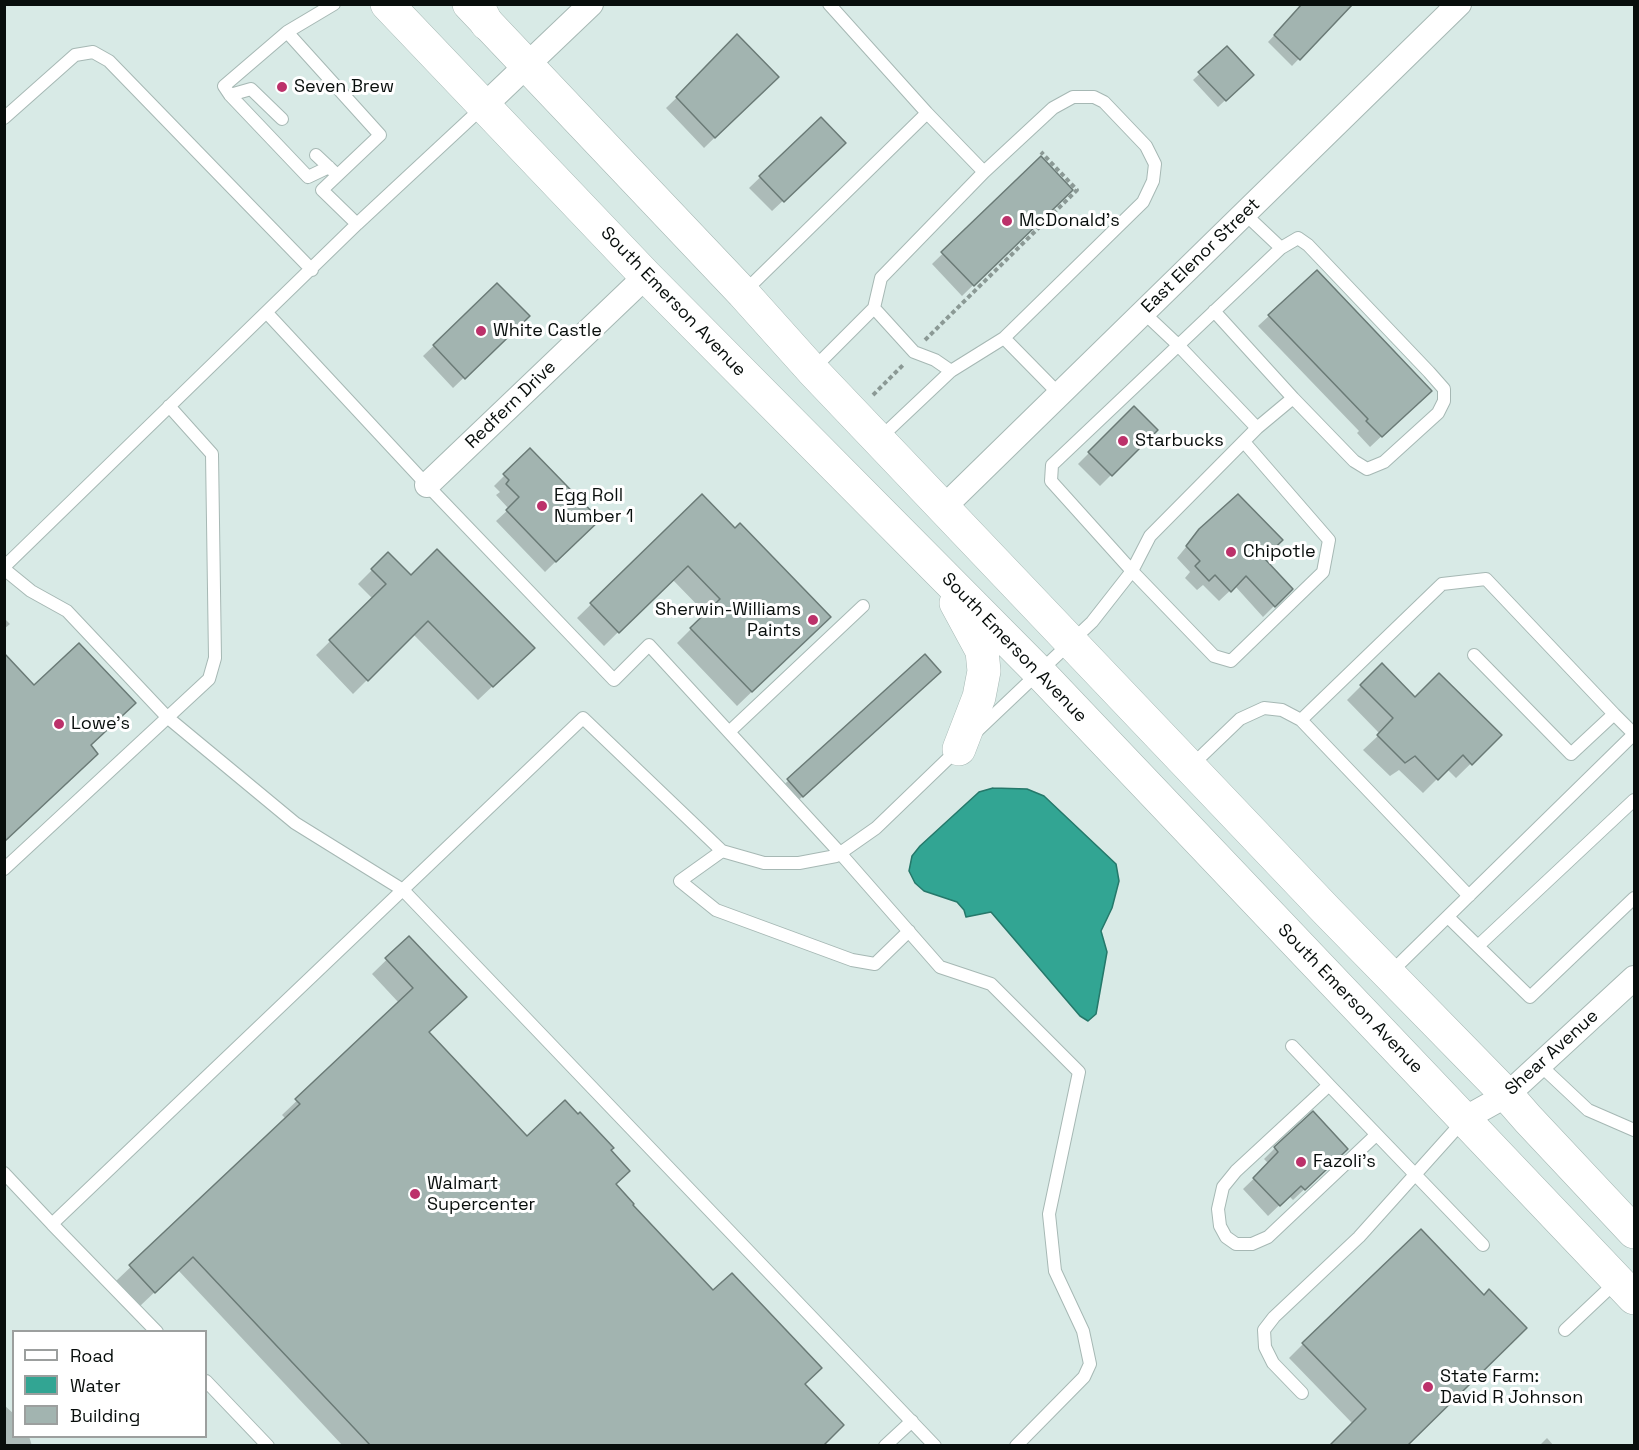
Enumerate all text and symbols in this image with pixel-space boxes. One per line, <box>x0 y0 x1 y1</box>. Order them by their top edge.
place label: Seven Brew <box>294 76 394 98</box>
marker: Seven Brew <box>275 80 289 94</box>
street label: East Elenor Street <box>1137 194 1265 318</box>
place label: McDonald's <box>1019 210 1120 232</box>
marker: McDonald's <box>1000 214 1014 228</box>
street label: South Emerson Avenue <box>596 223 750 381</box>
place label: White Castle <box>493 320 602 342</box>
marker: White Castle <box>474 324 488 338</box>
street label: Redfern Drive <box>461 356 561 454</box>
place label: Starbucks <box>1135 430 1224 452</box>
marker: Starbucks <box>1116 434 1130 448</box>
place label: Egg Roll Number 1 <box>554 485 634 528</box>
marker: Egg Roll Number 1 <box>535 499 549 513</box>
place label: Chipotle <box>1243 541 1316 563</box>
marker: Chipotle <box>1224 545 1238 559</box>
street label: South Emerson Avenue <box>937 569 1091 727</box>
place label: Sherwin-Williams Paints <box>655 599 801 642</box>
marker: Sherwin-Williams Paints <box>806 613 820 627</box>
place label: Lowe's <box>71 713 130 735</box>
marker: Lowe's <box>52 717 66 731</box>
street label: South Emerson Avenue <box>1273 920 1427 1078</box>
street label: Shear Avenue <box>1501 1005 1603 1101</box>
place label: Fazoli's <box>1313 1151 1376 1173</box>
marker: Fazoli's <box>1294 1155 1308 1169</box>
place label: Walmart Supercenter <box>427 1173 535 1216</box>
marker: Walmart Supercenter <box>408 1187 422 1201</box>
legend <box>12 1330 207 1438</box>
text: Road <box>70 1344 114 1367</box>
place label: State Farm: David R Johnson <box>1440 1366 1583 1408</box>
text: Water <box>70 1374 121 1397</box>
marker: State Farm: David R Johnson <box>1421 1380 1435 1394</box>
text: Building <box>70 1404 140 1427</box>

